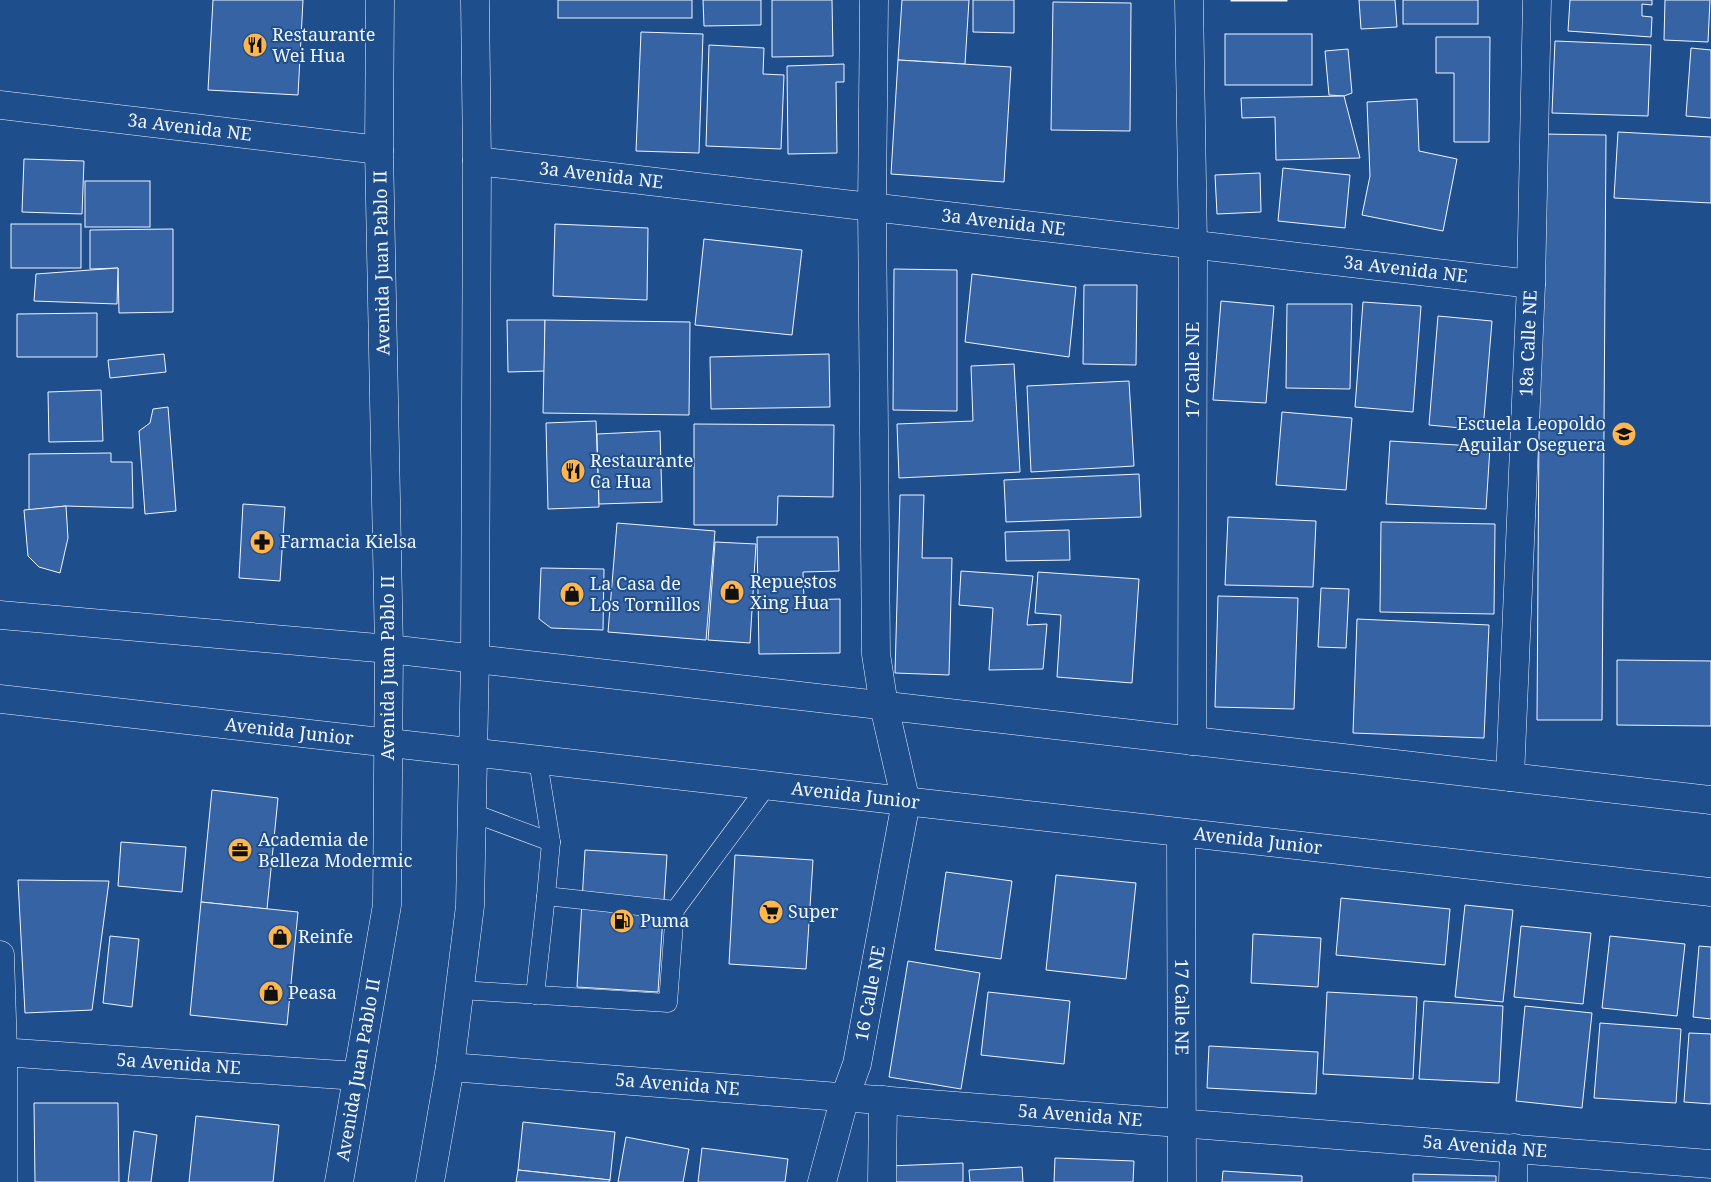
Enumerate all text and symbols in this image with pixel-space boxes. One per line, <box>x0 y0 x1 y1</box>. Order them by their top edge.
place label: Restaurante Wei Hua <box>272 22 375 67</box>
restaurant icon: Restaurante Wei Hua <box>242 32 268 58</box>
street label: 3a Avenida NE <box>126 107 253 146</box>
street label: 3a Avenida NE <box>538 155 665 194</box>
street label: Avenida Juan Pablo II <box>367 170 395 356</box>
street label: 3a Avenida NE <box>940 202 1067 241</box>
street label: 3a Avenida NE <box>1342 249 1469 288</box>
street label: 18a Calle NE <box>1513 290 1542 397</box>
street label: 17 Calle NE <box>1180 322 1204 418</box>
place label: Escuela Leopoldo Aguilar Oseguera <box>1457 411 1606 456</box>
school or university icon: Escuela Leopoldo Aguilar Oseguera <box>1611 421 1637 447</box>
place label: Restaurante Ca Hua <box>590 448 693 493</box>
restaurant icon: Restaurante Ca Hua <box>560 458 586 484</box>
pharmacy icon: Farmacia Kielsa <box>249 529 275 555</box>
place label: Farmacia Kielsa <box>280 529 417 553</box>
place label: Repuestos Xing Hua <box>750 569 837 614</box>
place label: La Casa de Los Tornillos <box>590 571 700 616</box>
street label: Avenida Juan Pablo II <box>375 575 399 761</box>
shop icon: Repuestos Xing Hua <box>719 579 745 605</box>
shop icon: La Casa de Los Tornillos <box>559 581 585 607</box>
street label: Avenida Junior <box>224 711 355 750</box>
street label: Avenida Junior <box>790 775 922 814</box>
street label: Avenida Junior <box>1193 821 1324 859</box>
place label: Academia de Belleza Modermic <box>258 827 412 872</box>
office icon: Academia de Belleza Modermic <box>227 837 253 863</box>
supermarket icon: Super <box>758 899 784 925</box>
place label: Super <box>788 899 839 923</box>
fuel station icon: Puma <box>609 908 635 934</box>
place label: Puma <box>640 908 689 932</box>
shop icon: Reinfe <box>267 924 293 950</box>
place label: Reinfe <box>298 924 353 948</box>
street label: 16 Calle NE <box>849 944 890 1043</box>
street label: 17 Calle NE <box>1170 959 1195 1055</box>
street label: Avenida Juan Pablo II <box>330 976 385 1163</box>
shop icon: Peasa <box>258 980 284 1006</box>
place label: Peasa <box>288 980 337 1004</box>
street label: 5a Avenida NE <box>116 1047 242 1079</box>
street label: 5a Avenida NE <box>614 1067 741 1100</box>
street label: 5a Avenida NE <box>1017 1098 1143 1131</box>
street label: 5a Avenida NE <box>1422 1129 1548 1162</box>

